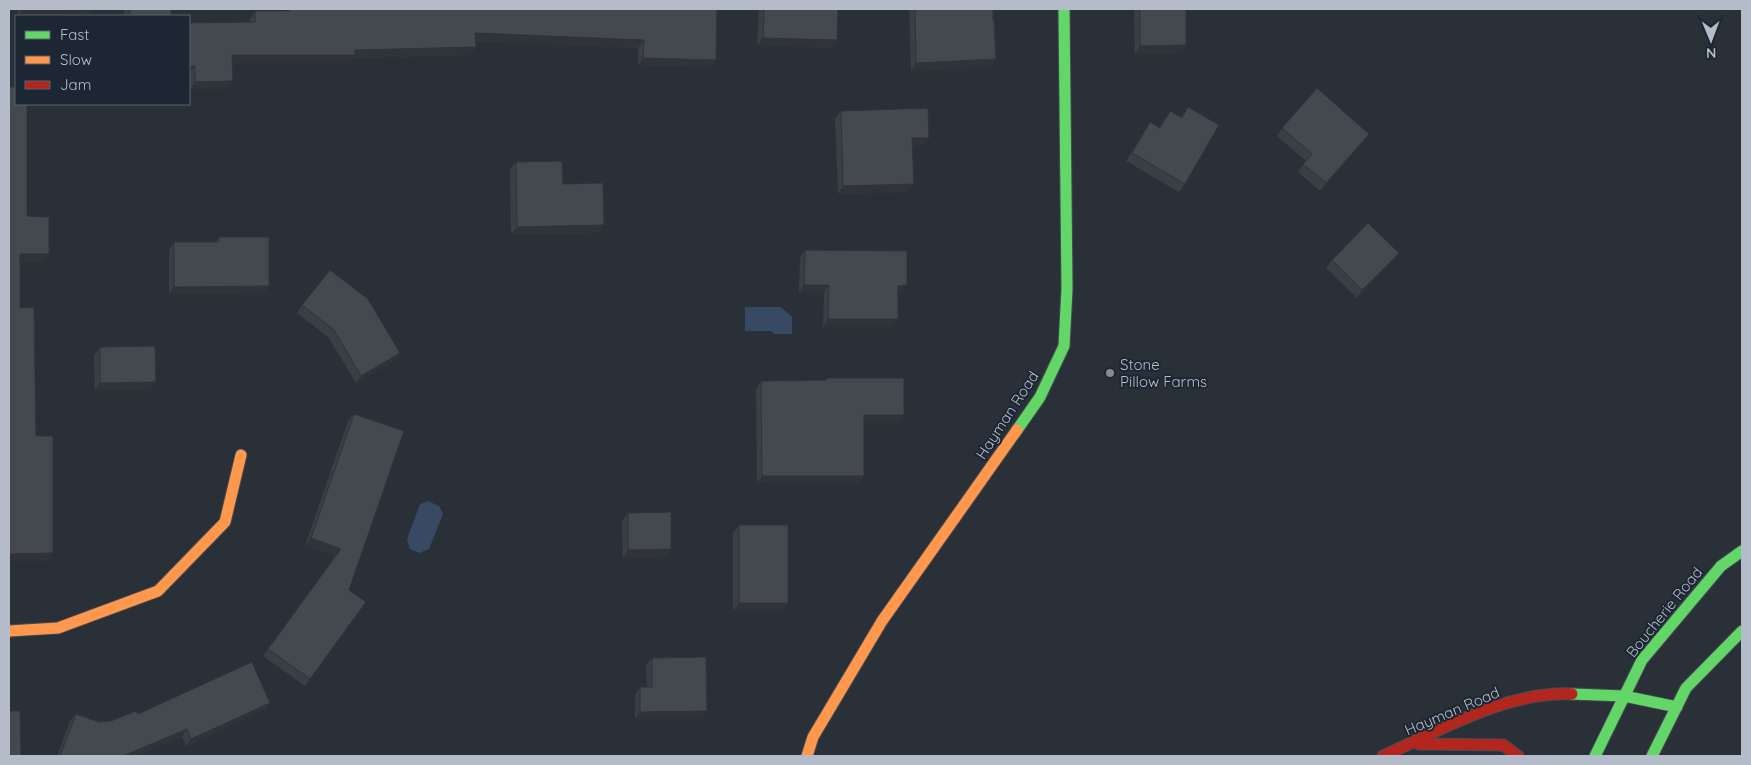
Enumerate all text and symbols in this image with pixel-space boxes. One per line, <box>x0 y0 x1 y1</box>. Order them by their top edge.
legend <box>15 15 190 105</box>
north arrow <box>1686 15 1736 65</box>
text: Fast <box>60 25 89 44</box>
text: N <box>1706 44 1717 62</box>
text: Slow <box>60 50 92 69</box>
text: Jam <box>60 75 91 94</box>
place label: Stone Pillow Farms <box>1120 355 1207 391</box>
street label: Hayman Road <box>971 367 1043 463</box>
marker: Stone Pillow Farms <box>1104 367 1116 379</box>
street label: Boucherie Road <box>1622 563 1706 661</box>
street label: Hayman Road <box>1402 682 1502 740</box>

